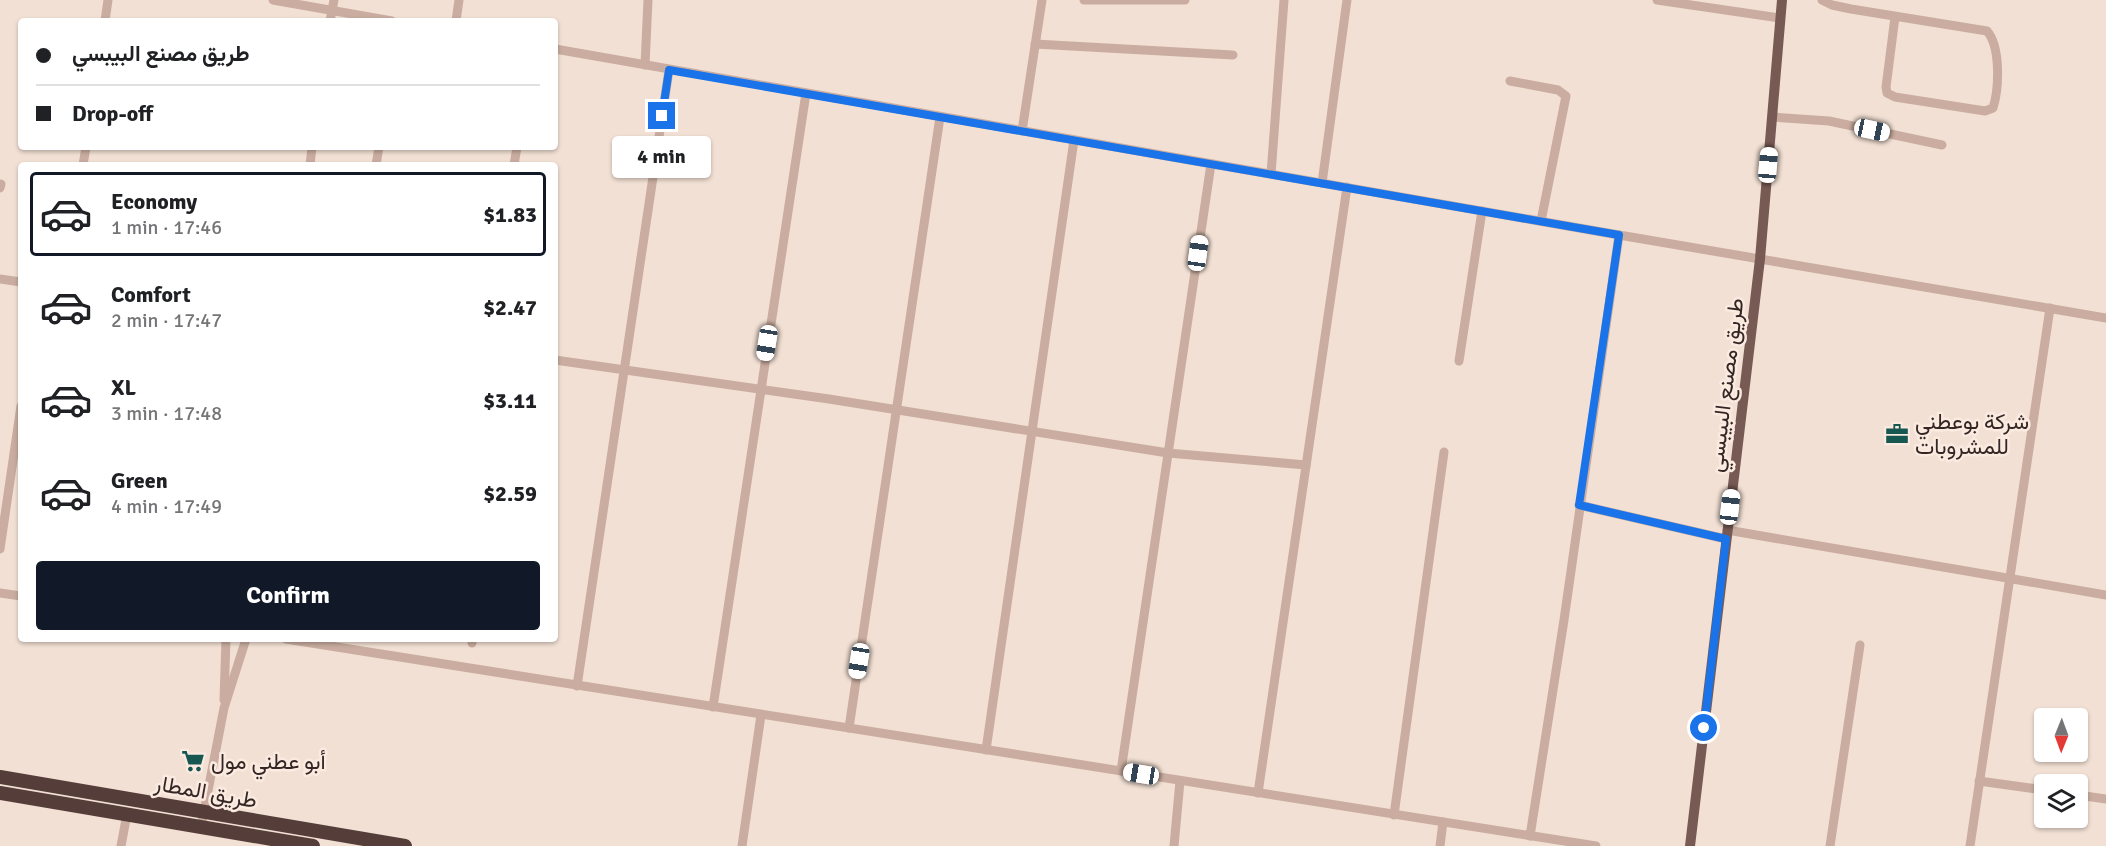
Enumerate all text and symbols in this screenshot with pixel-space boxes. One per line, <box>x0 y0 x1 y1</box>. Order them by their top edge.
text: طريق مصنع البيبسي <box>72 40 250 67</box>
text: Drop-off <box>72 100 153 127</box>
route end <box>648 102 675 129</box>
car <box>1853 117 1891 143</box>
callout: 4 min <box>612 137 712 179</box>
text: 4 min <box>637 144 686 169</box>
car <box>1757 146 1779 184</box>
icon: car <box>39 187 93 241</box>
text: Economy <box>111 188 197 215</box>
text: $1.83 <box>483 201 537 228</box>
text: 1 min · 17:46 <box>111 215 222 240</box>
car <box>1187 234 1209 272</box>
icon: car <box>39 280 93 334</box>
text: Comfort <box>111 281 191 308</box>
text: $2.47 <box>483 294 537 321</box>
street label: طريق مصنع البيبسي <box>1701 297 1755 474</box>
text: 2 min · 17:47 <box>111 308 222 333</box>
car <box>755 324 779 362</box>
icon: car <box>39 373 93 427</box>
text: XL <box>111 374 136 401</box>
text: $3.11 <box>483 387 537 414</box>
text: 3 min · 17:48 <box>111 401 222 426</box>
place label: شركة بوعطني للمشروبات <box>1915 408 2029 460</box>
office icon: شركة بوعطني للمشروبات <box>1884 421 1910 447</box>
icon: car <box>39 466 93 520</box>
text: Green <box>111 467 168 494</box>
text: $2.59 <box>483 480 537 507</box>
car <box>1719 488 1741 526</box>
text: 4 min · 17:49 <box>111 494 222 519</box>
button: Confirm <box>36 561 540 630</box>
car <box>847 642 871 680</box>
north arrow <box>2034 708 2088 762</box>
map controls <box>2034 708 2088 828</box>
route start <box>1690 714 1717 741</box>
supermarket icon: أبو عطني مول <box>180 748 206 774</box>
place label: أبو عطني مول <box>211 748 326 780</box>
car <box>1122 762 1160 786</box>
street label: طريق المطار <box>152 769 259 814</box>
button: layers <box>2034 774 2088 828</box>

